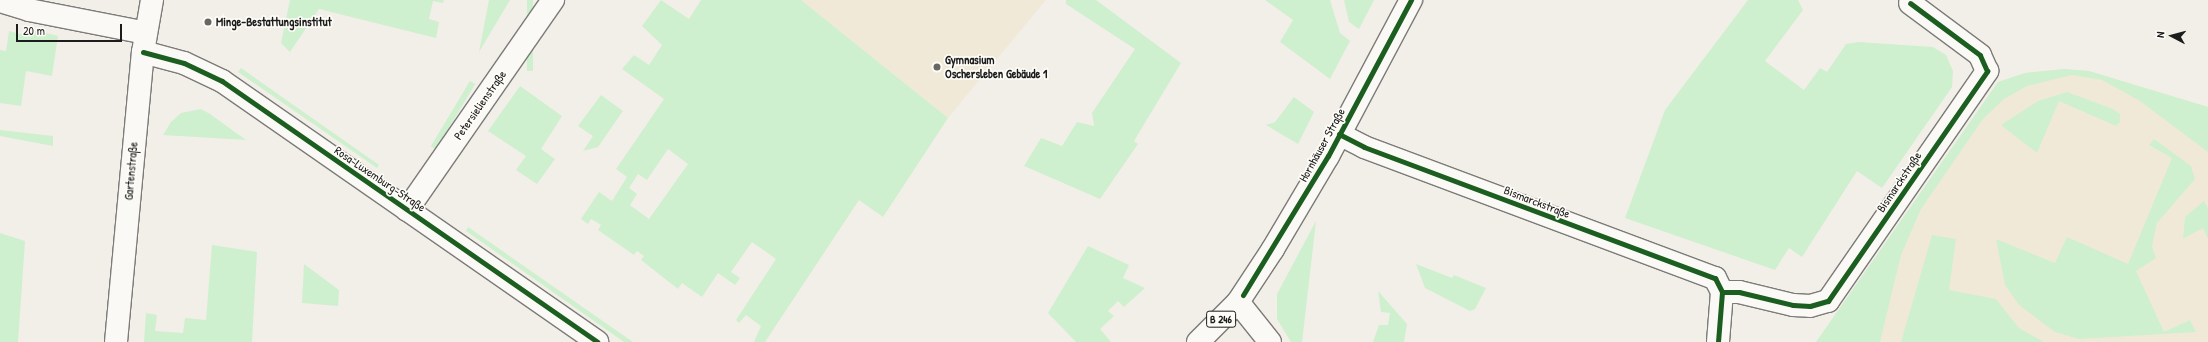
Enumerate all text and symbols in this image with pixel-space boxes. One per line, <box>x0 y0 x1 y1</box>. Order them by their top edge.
place label: Minge-Bestattungsinstitut <box>216 15 332 29</box>
scale bar <box>18 16 124 42</box>
north arrow <box>2152 16 2192 56</box>
marker: Minge-Bestattungsinstitut <box>203 17 213 27</box>
text: 20 m <box>23 22 45 39</box>
text: N <box>2153 31 2167 38</box>
place label: Gymnasium Oschersleben Gebäude 1 <box>945 53 1047 81</box>
marker: Gymnasium Oschersleben Gebäude 1 <box>932 62 942 72</box>
street label: Petersielienstraße <box>451 68 509 142</box>
street label: Hornhäuser Straße <box>1296 106 1348 184</box>
street label: Gartenstraße <box>121 141 141 201</box>
street label: Rosa-Luxemburg-Straße <box>332 143 428 215</box>
street label: Bismarckstraße <box>1874 149 1924 215</box>
street label: Bismarckstraße <box>1502 183 1572 221</box>
road number: B 246 <box>1206 310 1236 328</box>

